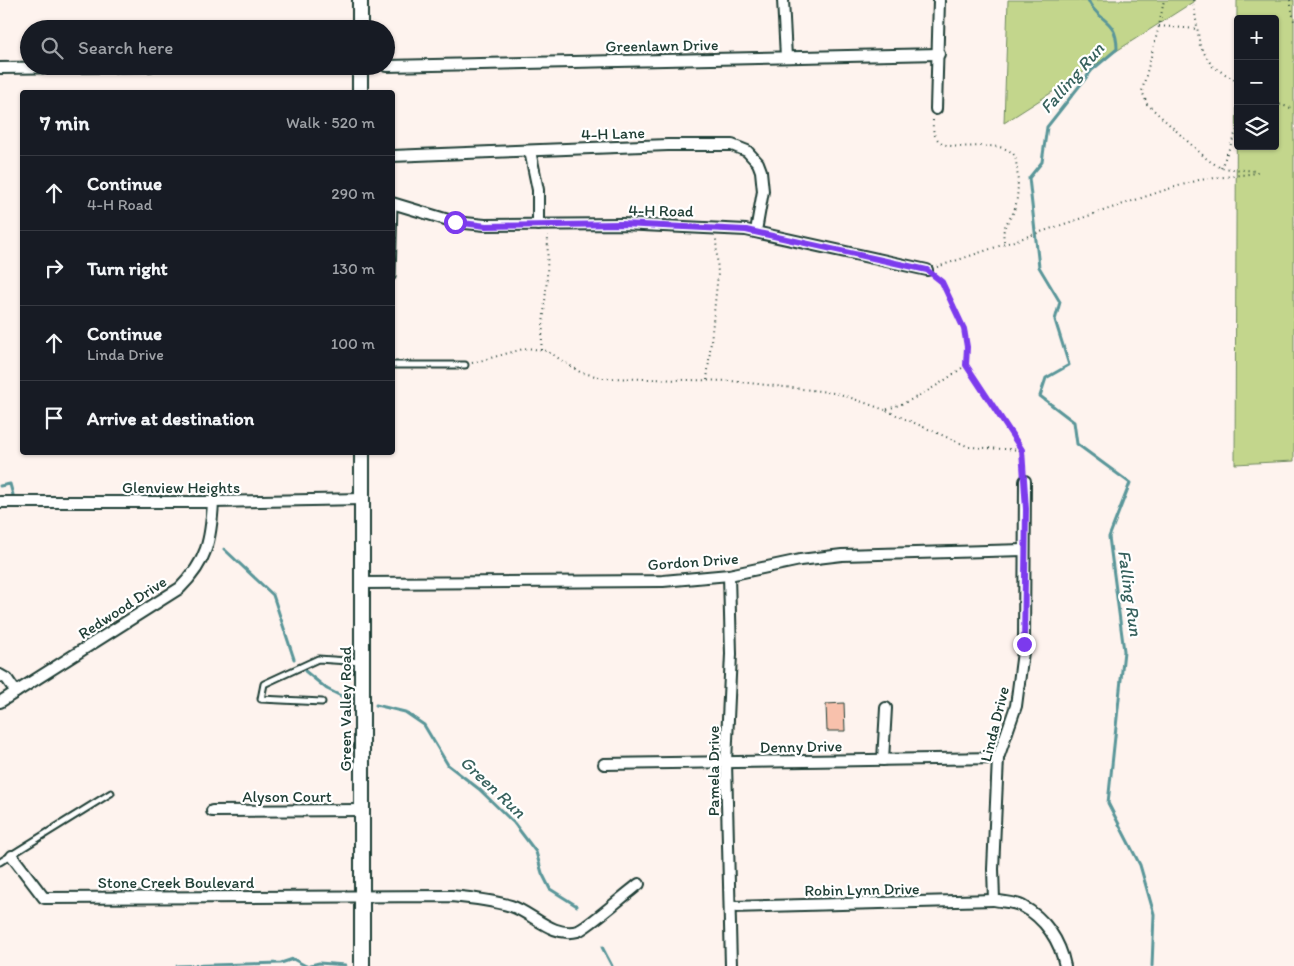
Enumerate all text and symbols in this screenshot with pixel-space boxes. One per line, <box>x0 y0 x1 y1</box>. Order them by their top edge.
map controls <box>1234 15 1279 150</box>
button: + <box>1234 15 1279 60</box>
search box <box>20 20 395 75</box>
icon: search <box>38 34 66 62</box>
street label: Greenlawn Drive <box>605 35 719 56</box>
text: Search here <box>78 36 173 59</box>
water label: Falling Run <box>1035 38 1109 118</box>
button: − <box>1234 60 1279 105</box>
button: layers <box>1234 105 1279 150</box>
text: 7 min <box>40 110 89 135</box>
text: Walk · 520 m <box>286 113 375 132</box>
street label: 4-H Lane <box>581 123 645 144</box>
text: Continue <box>87 172 162 195</box>
icon: ahead <box>40 179 68 207</box>
text: 290 m <box>331 184 375 203</box>
text: 4-H Road <box>87 195 153 214</box>
street label: 4-H Road <box>628 200 694 221</box>
route start <box>444 211 467 234</box>
icon: right <box>40 254 68 282</box>
text: Turn right <box>87 257 168 280</box>
text: 130 m <box>332 259 375 278</box>
text: Continue <box>87 322 162 345</box>
icon: ahead <box>40 329 68 357</box>
text: 100 m <box>331 334 375 353</box>
text: Linda Drive <box>87 345 164 364</box>
icon: arrive <box>40 404 68 432</box>
text: Arrive at destination <box>87 407 254 430</box>
street label: Glenview Heights <box>122 478 240 497</box>
street label: Gordon Drive <box>647 549 739 574</box>
water label: Falling Run <box>1113 549 1147 638</box>
street label: Redwood Drive <box>75 572 170 643</box>
route end <box>1013 633 1036 656</box>
street label: Green Valley Road <box>336 646 355 772</box>
street label: Linda Drive <box>976 685 1013 764</box>
street label: Pamela Drive <box>704 726 723 816</box>
street label: Denny Drive <box>760 736 842 757</box>
water label: Green Run <box>456 751 531 823</box>
street label: Alyson Court <box>242 787 332 806</box>
street label: Stone Creek Boulevard <box>98 873 255 892</box>
street label: Robin Lynn Drive <box>804 879 920 900</box>

